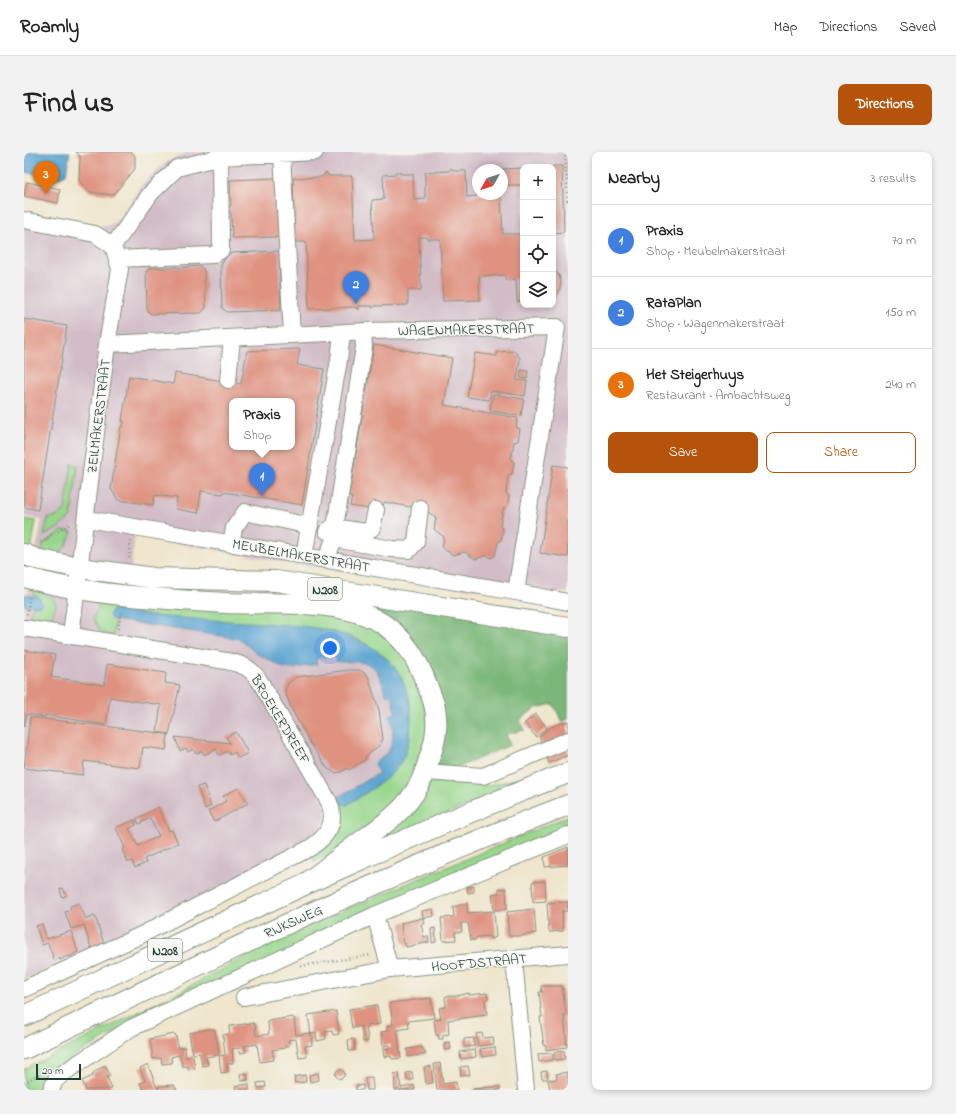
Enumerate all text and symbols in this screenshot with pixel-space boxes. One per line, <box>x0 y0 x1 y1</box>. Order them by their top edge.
text: Roamly <box>20 14 79 41</box>
text: Map <box>774 17 797 38</box>
text: Directions <box>819 17 877 38</box>
text: Saved <box>899 17 936 38</box>
text: Find us <box>24 84 114 125</box>
button: Directions <box>838 84 932 125</box>
pin: 3 <box>33 161 59 194</box>
north arrow <box>472 164 508 200</box>
map controls <box>520 164 556 308</box>
button: + <box>520 164 556 200</box>
text: Nearby <box>608 166 660 191</box>
text: 3 results <box>870 169 916 188</box>
button: − <box>520 200 556 236</box>
text: Praxis <box>646 220 684 242</box>
text: 1 <box>619 231 623 250</box>
text: 70 m <box>892 231 916 250</box>
button: locate <box>520 236 556 272</box>
text: Shop · Meubelmakerstraat <box>646 242 786 261</box>
pin: 2 <box>343 271 369 304</box>
button: layers <box>520 272 556 308</box>
text: RataPlan <box>646 292 701 314</box>
text: 2 <box>618 303 624 322</box>
text: 150 m <box>885 303 916 322</box>
text: Shop · Wagenmakerstraat <box>646 314 785 333</box>
street label: WAGENMAKERSTRAAT <box>398 319 534 342</box>
street label: ZEILMAKERSTRAAT <box>82 358 117 475</box>
text: Het Steigerhuys <box>646 364 744 386</box>
text: 3 <box>618 375 624 394</box>
text: 240 m <box>885 375 916 394</box>
text: Restaurant · Ambachtsweg <box>646 386 791 405</box>
popup <box>229 398 295 450</box>
text: Praxis <box>243 404 281 426</box>
text: Shop <box>243 426 272 445</box>
button: Save <box>608 432 758 473</box>
button: Share <box>766 432 916 473</box>
pin: 1 <box>249 463 275 496</box>
street label: MEUBELMAKERSTRAAT <box>230 534 371 579</box>
road number: N208 <box>308 578 342 600</box>
your location <box>320 638 340 658</box>
street label: BROEKERDREEF <box>244 670 315 769</box>
street label: RIJKSWEG <box>261 900 326 945</box>
road number: N208 <box>148 939 182 961</box>
street label: HOOFDSTRAAT <box>431 949 528 978</box>
scale bar <box>36 1062 81 1081</box>
text: 20 m <box>42 1063 64 1079</box>

